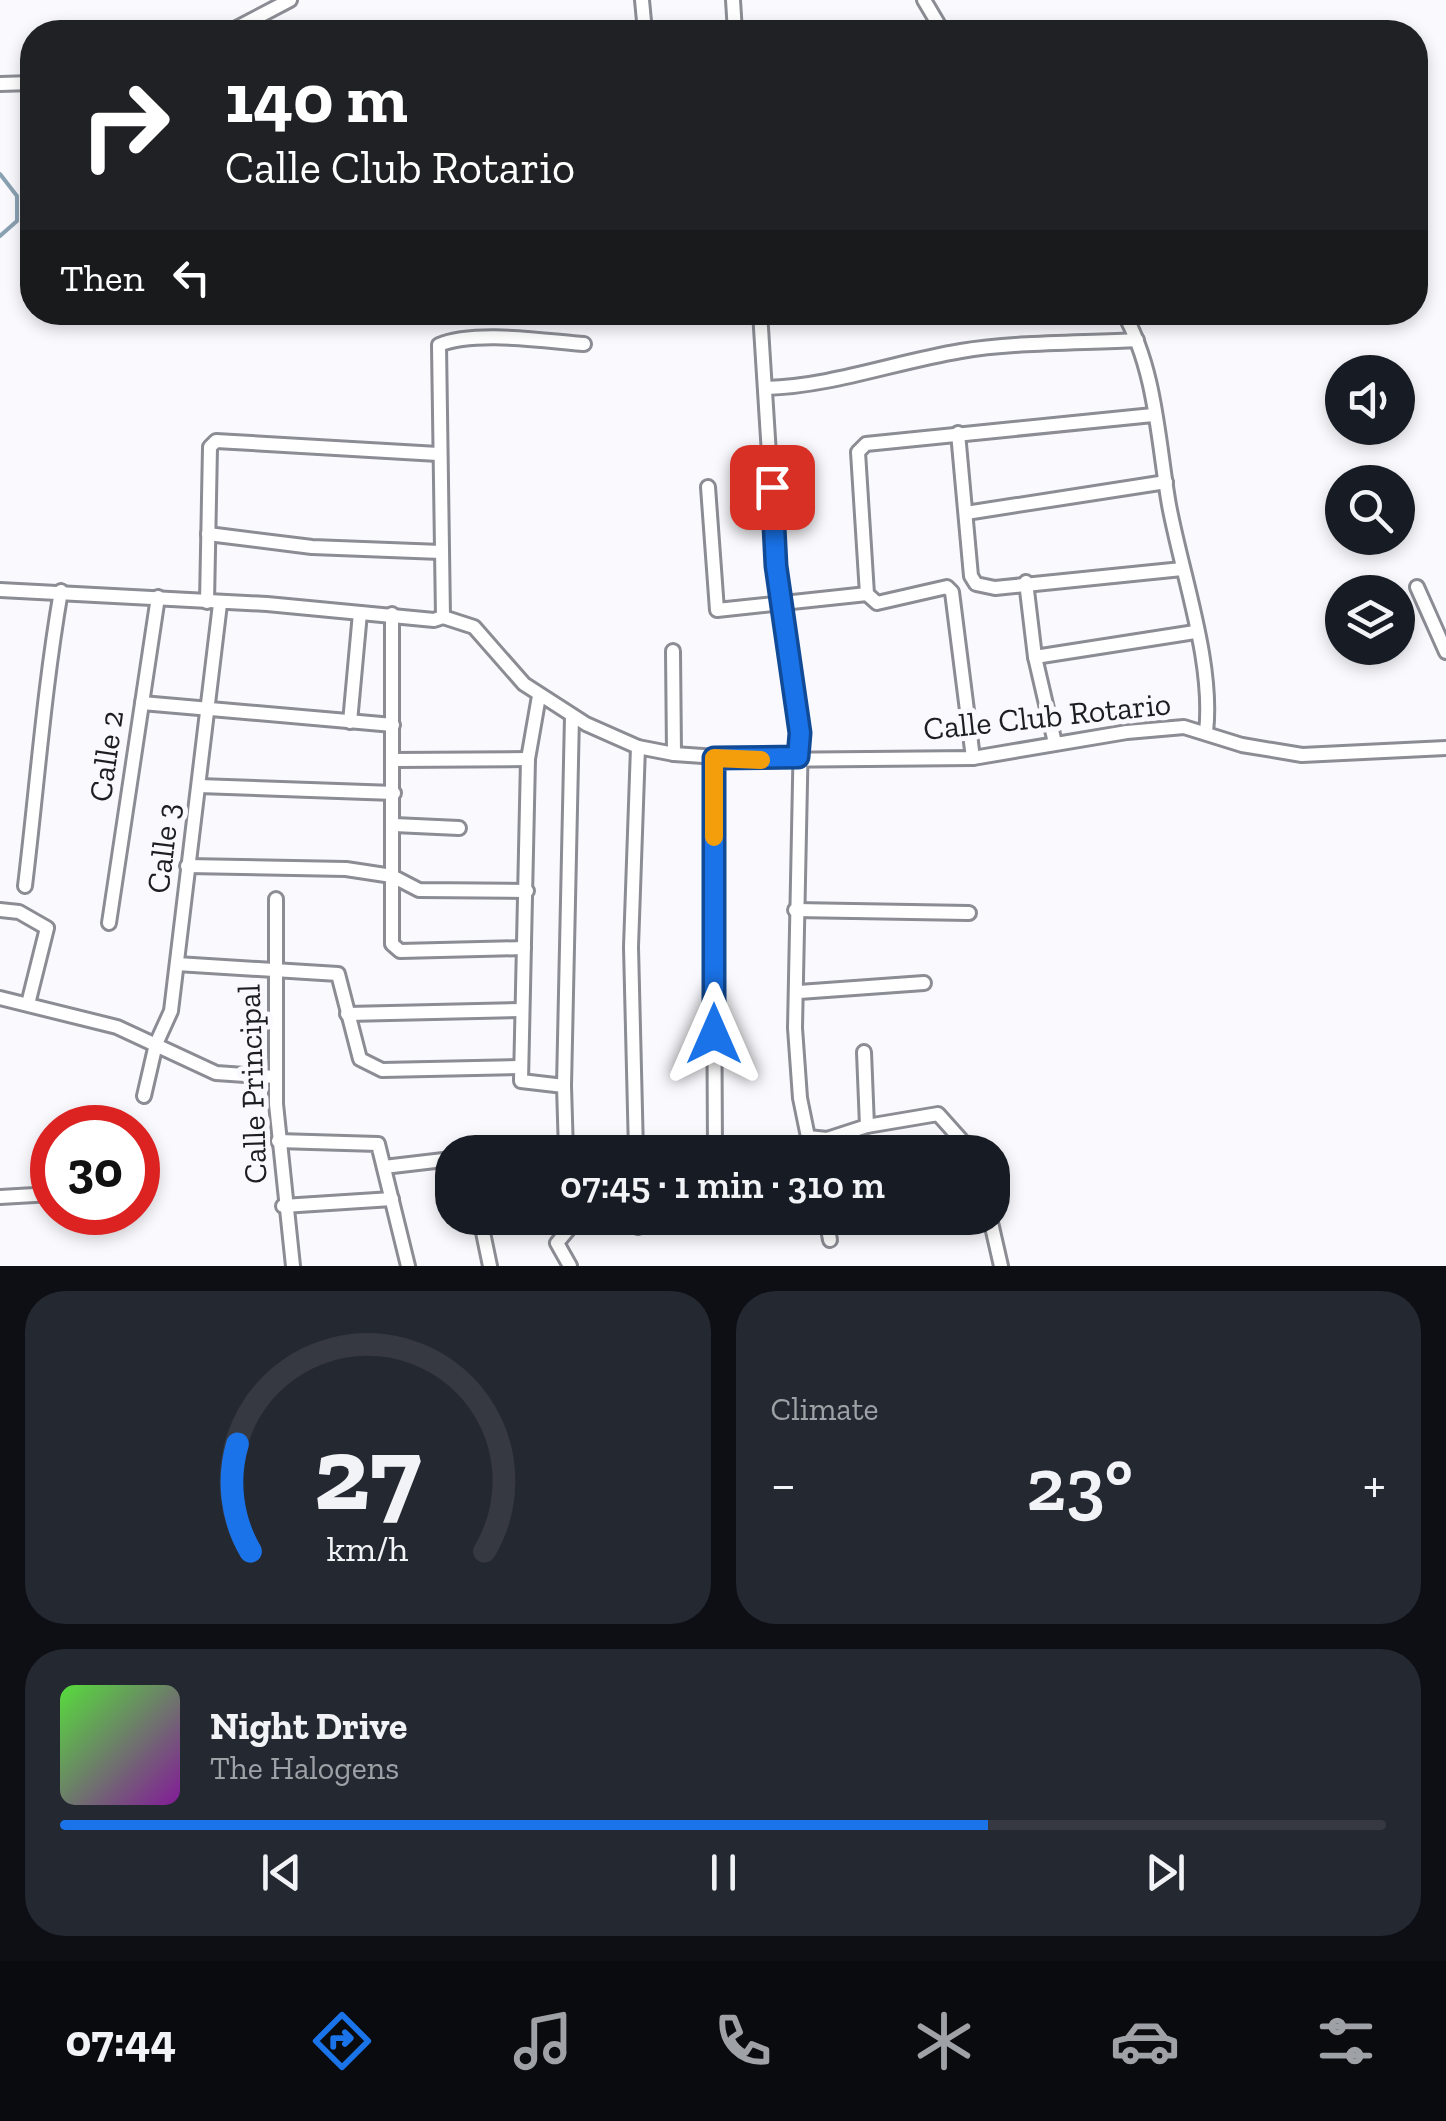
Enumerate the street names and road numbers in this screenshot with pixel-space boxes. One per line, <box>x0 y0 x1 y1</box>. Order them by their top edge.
street label: Calle Club Rotario <box>921 684 1173 748</box>
street label: Calle 2 <box>81 708 131 804</box>
street label: Calle 3 <box>139 800 187 896</box>
street label: Calle Principal <box>230 983 274 1185</box>

